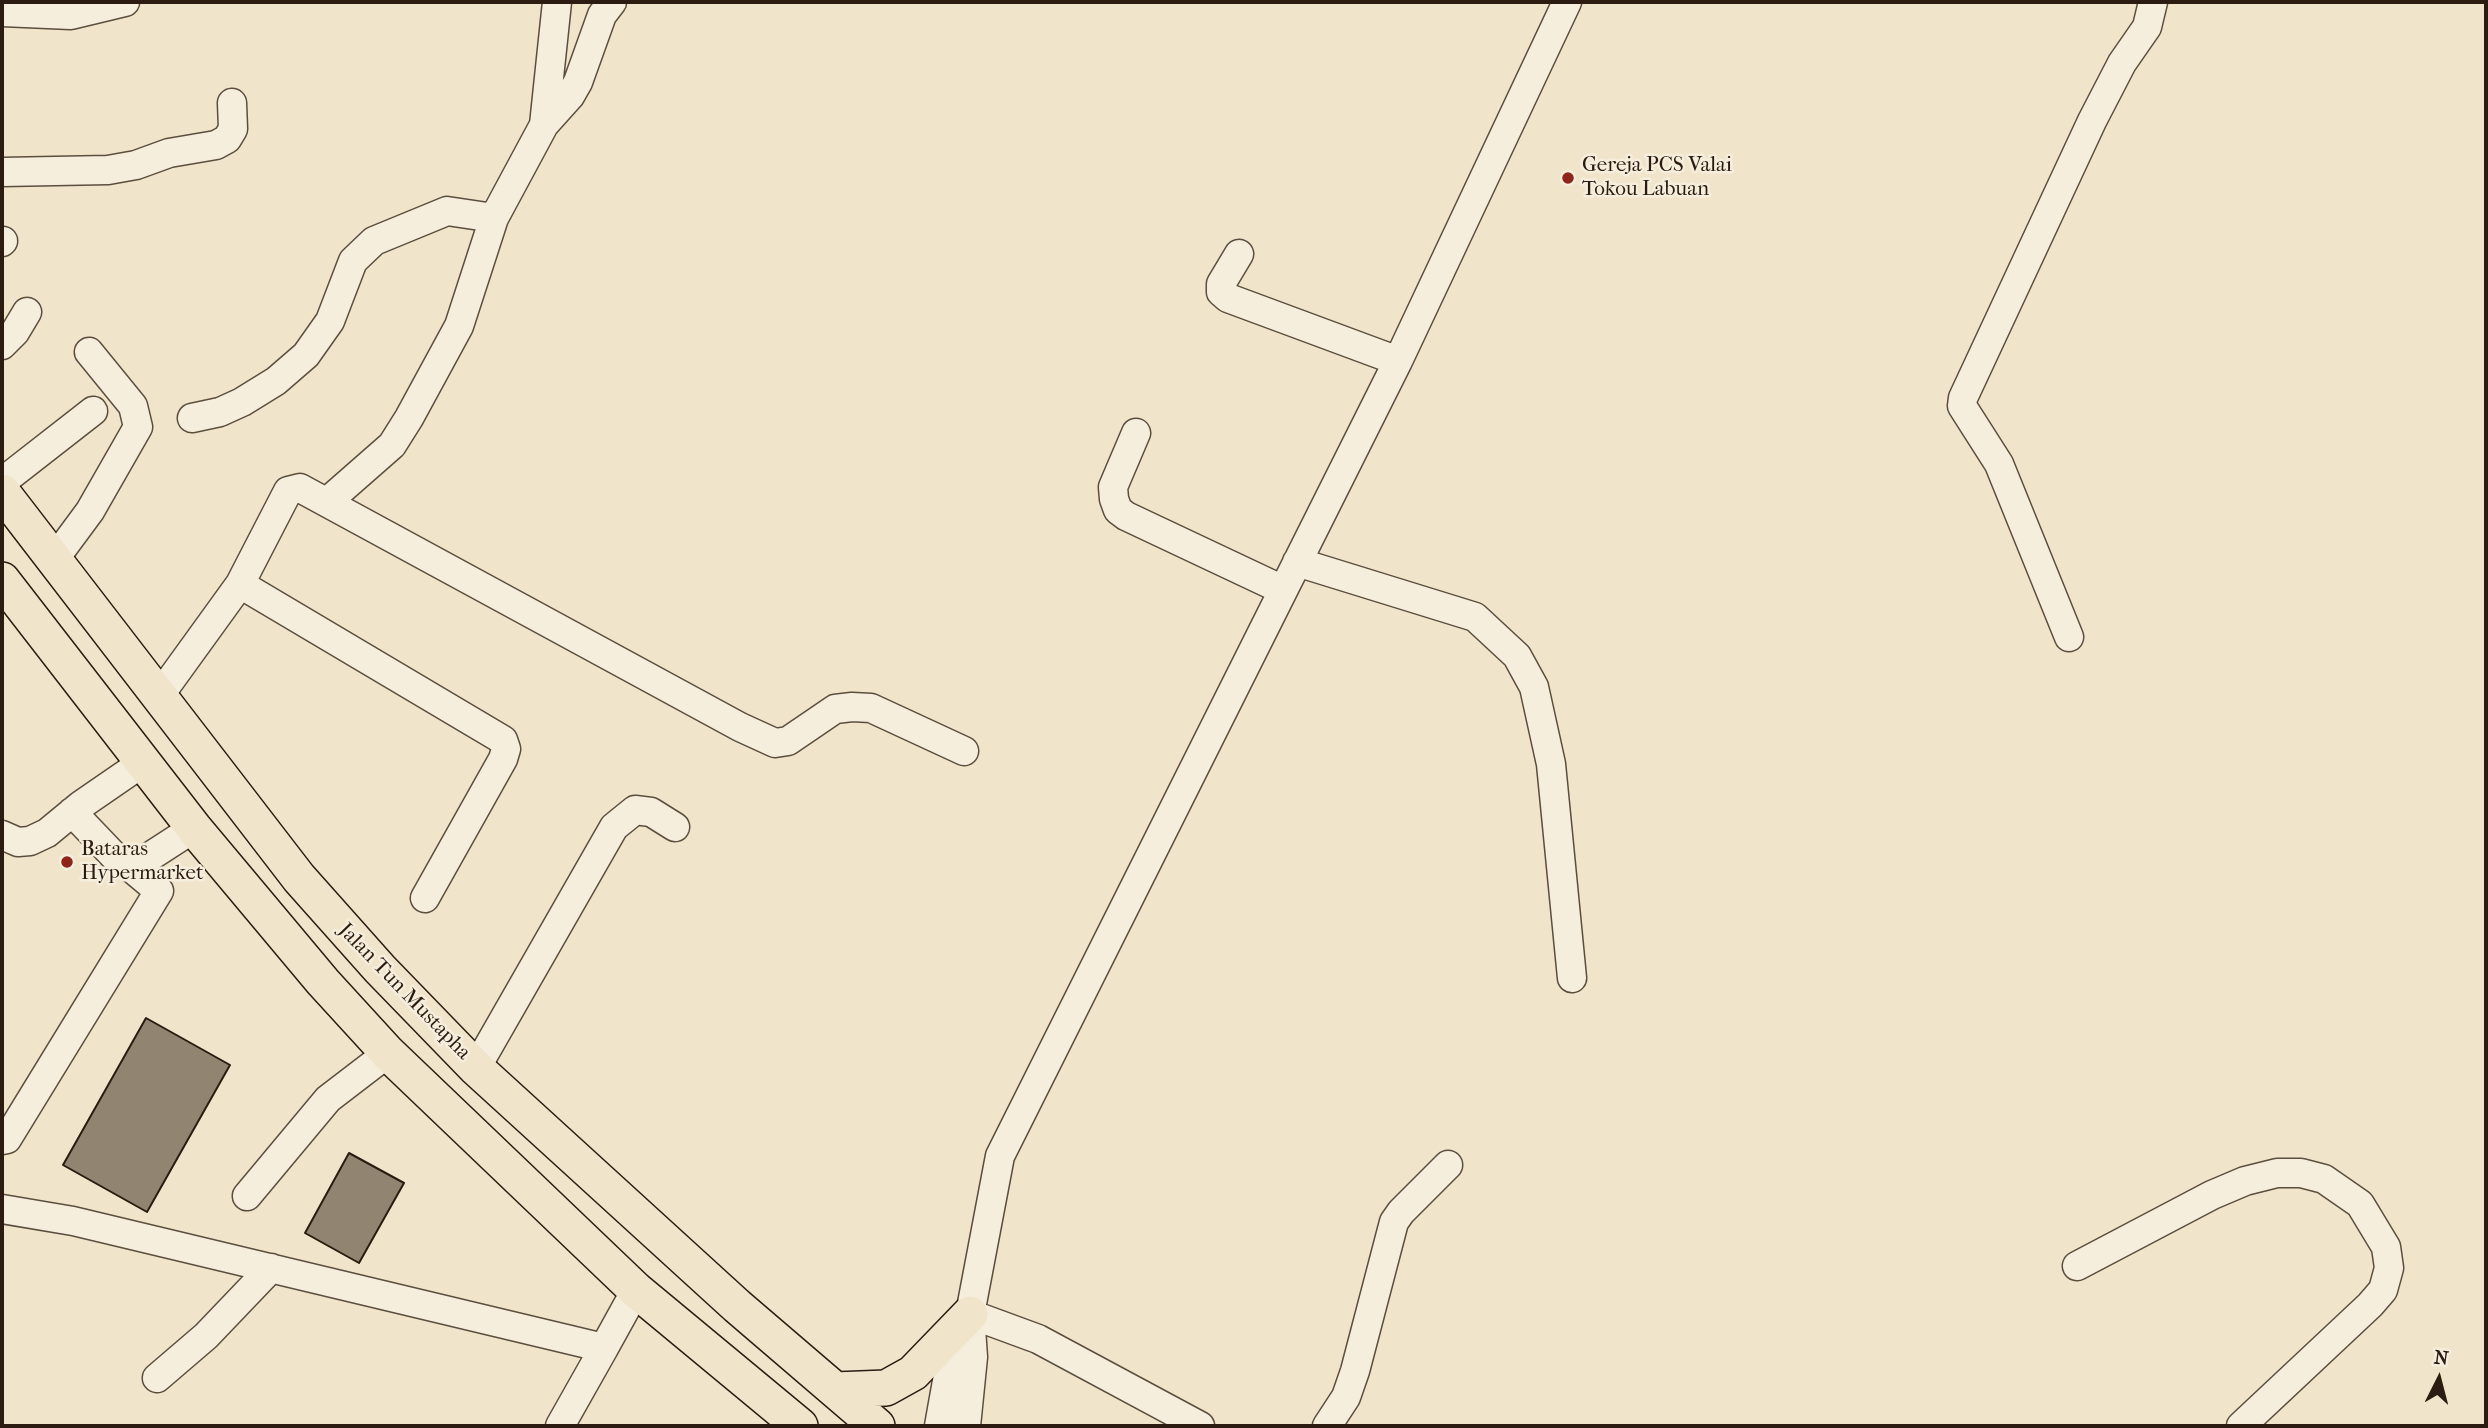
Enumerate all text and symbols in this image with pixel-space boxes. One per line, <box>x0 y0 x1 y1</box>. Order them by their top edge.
place label: Gereja PCS Valai Tokou Labuan <box>1582 153 1732 203</box>
marker: Gereja PCS Valai Tokou Labuan <box>1560 170 1576 186</box>
place label: Bataras Hypermarket <box>81 837 203 887</box>
marker: Bataras Hypermarket <box>59 854 75 870</box>
street label: Jalan Tun Mustapha <box>332 918 476 1066</box>
north arrow <box>2404 1344 2474 1414</box>
text: N <box>2433 1346 2450 1370</box>

